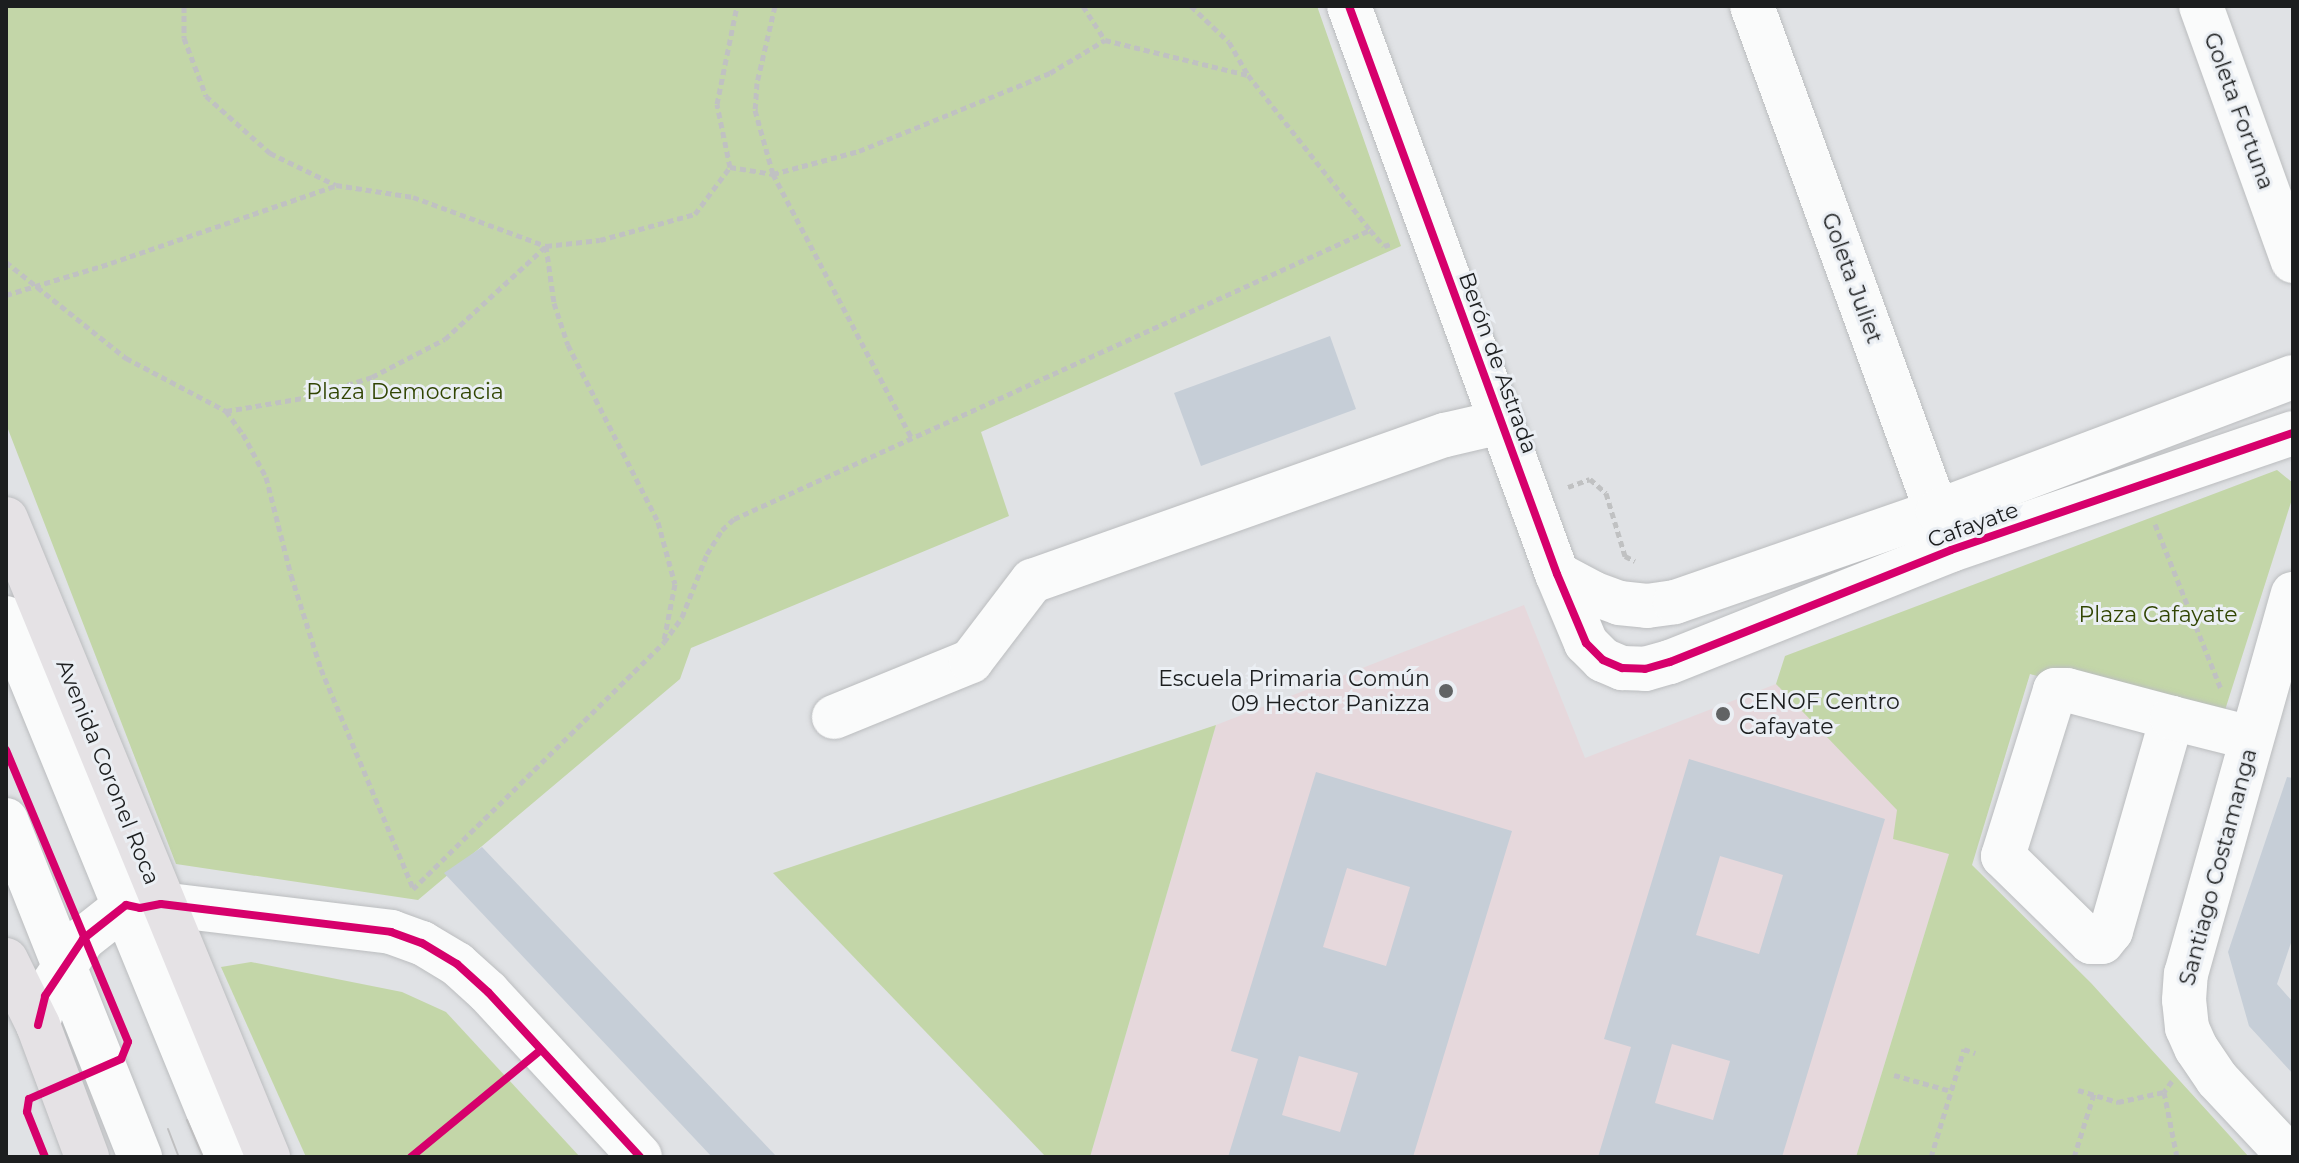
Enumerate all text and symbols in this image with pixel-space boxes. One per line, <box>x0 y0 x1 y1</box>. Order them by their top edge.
street label: Goleta Fortuna <box>2198 29 2280 193</box>
street label: Goleta Juliet <box>1816 209 1888 347</box>
street label: Berón de Astrada <box>1453 269 1543 457</box>
park label: Plaza Democracia <box>306 379 504 405</box>
street label: Cafayate <box>1924 496 2022 554</box>
park label: Plaza Cafayate <box>2078 602 2238 628</box>
street label: Avenida Coronel Roca <box>51 655 165 889</box>
place label: Escuela Primaria Común 09 Hector Panizza <box>1158 665 1430 716</box>
marker: Escuela Primaria Común 09 Hector Panizza <box>1437 682 1455 700</box>
place label: CENOF Centro Cafayate <box>1739 688 1900 740</box>
marker: CENOF Centro Cafayate <box>1714 705 1732 723</box>
street label: Santiago Costamanga <box>2174 746 2262 988</box>

